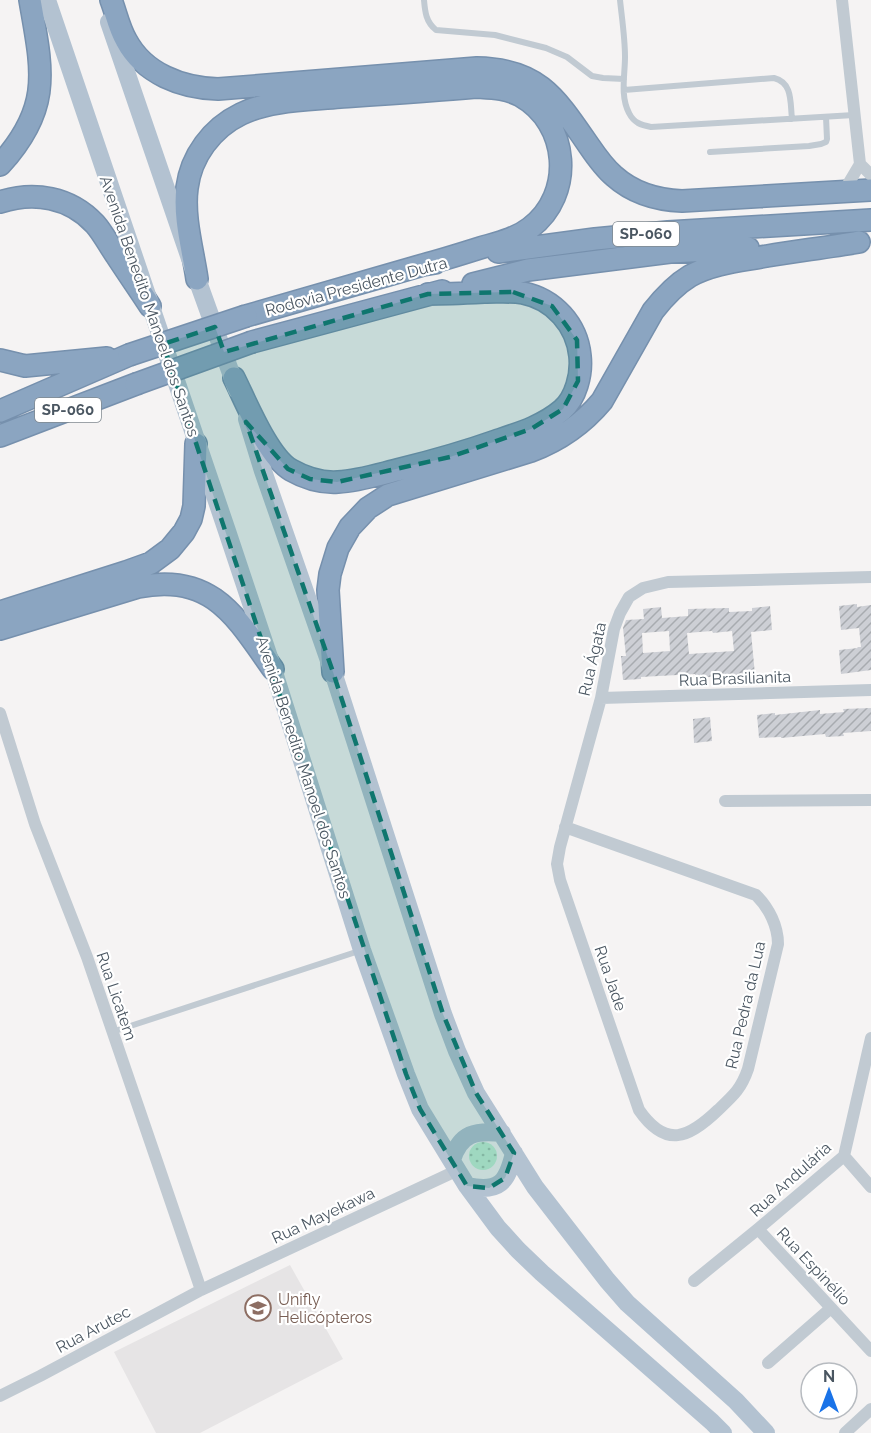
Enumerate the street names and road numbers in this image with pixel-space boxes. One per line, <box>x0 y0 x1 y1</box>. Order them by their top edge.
street label: Avenida Benedito Manoel dos Santos <box>96 173 203 439</box>
road number: SP-060 <box>613 222 679 246</box>
street label: Rodovia Presidente Dutra <box>263 253 449 320</box>
road number: SP-060 <box>35 398 101 422</box>
street label: Rua Ágata <box>574 620 610 698</box>
street label: Avenida Benedito Manoel dos Santos <box>252 634 355 901</box>
street label: Rua Brasilianita <box>679 667 791 690</box>
street label: Rua Pedra da Lua <box>722 939 769 1071</box>
street label: Rua Jade <box>591 943 631 1013</box>
street label: Rua Licatem <box>93 949 141 1043</box>
street label: Rua Andulária <box>746 1138 835 1221</box>
street label: Rua Mayekawa <box>269 1183 378 1248</box>
street label: Rua Espinélio <box>773 1223 855 1309</box>
street label: Rua Arutec <box>53 1302 134 1357</box>

